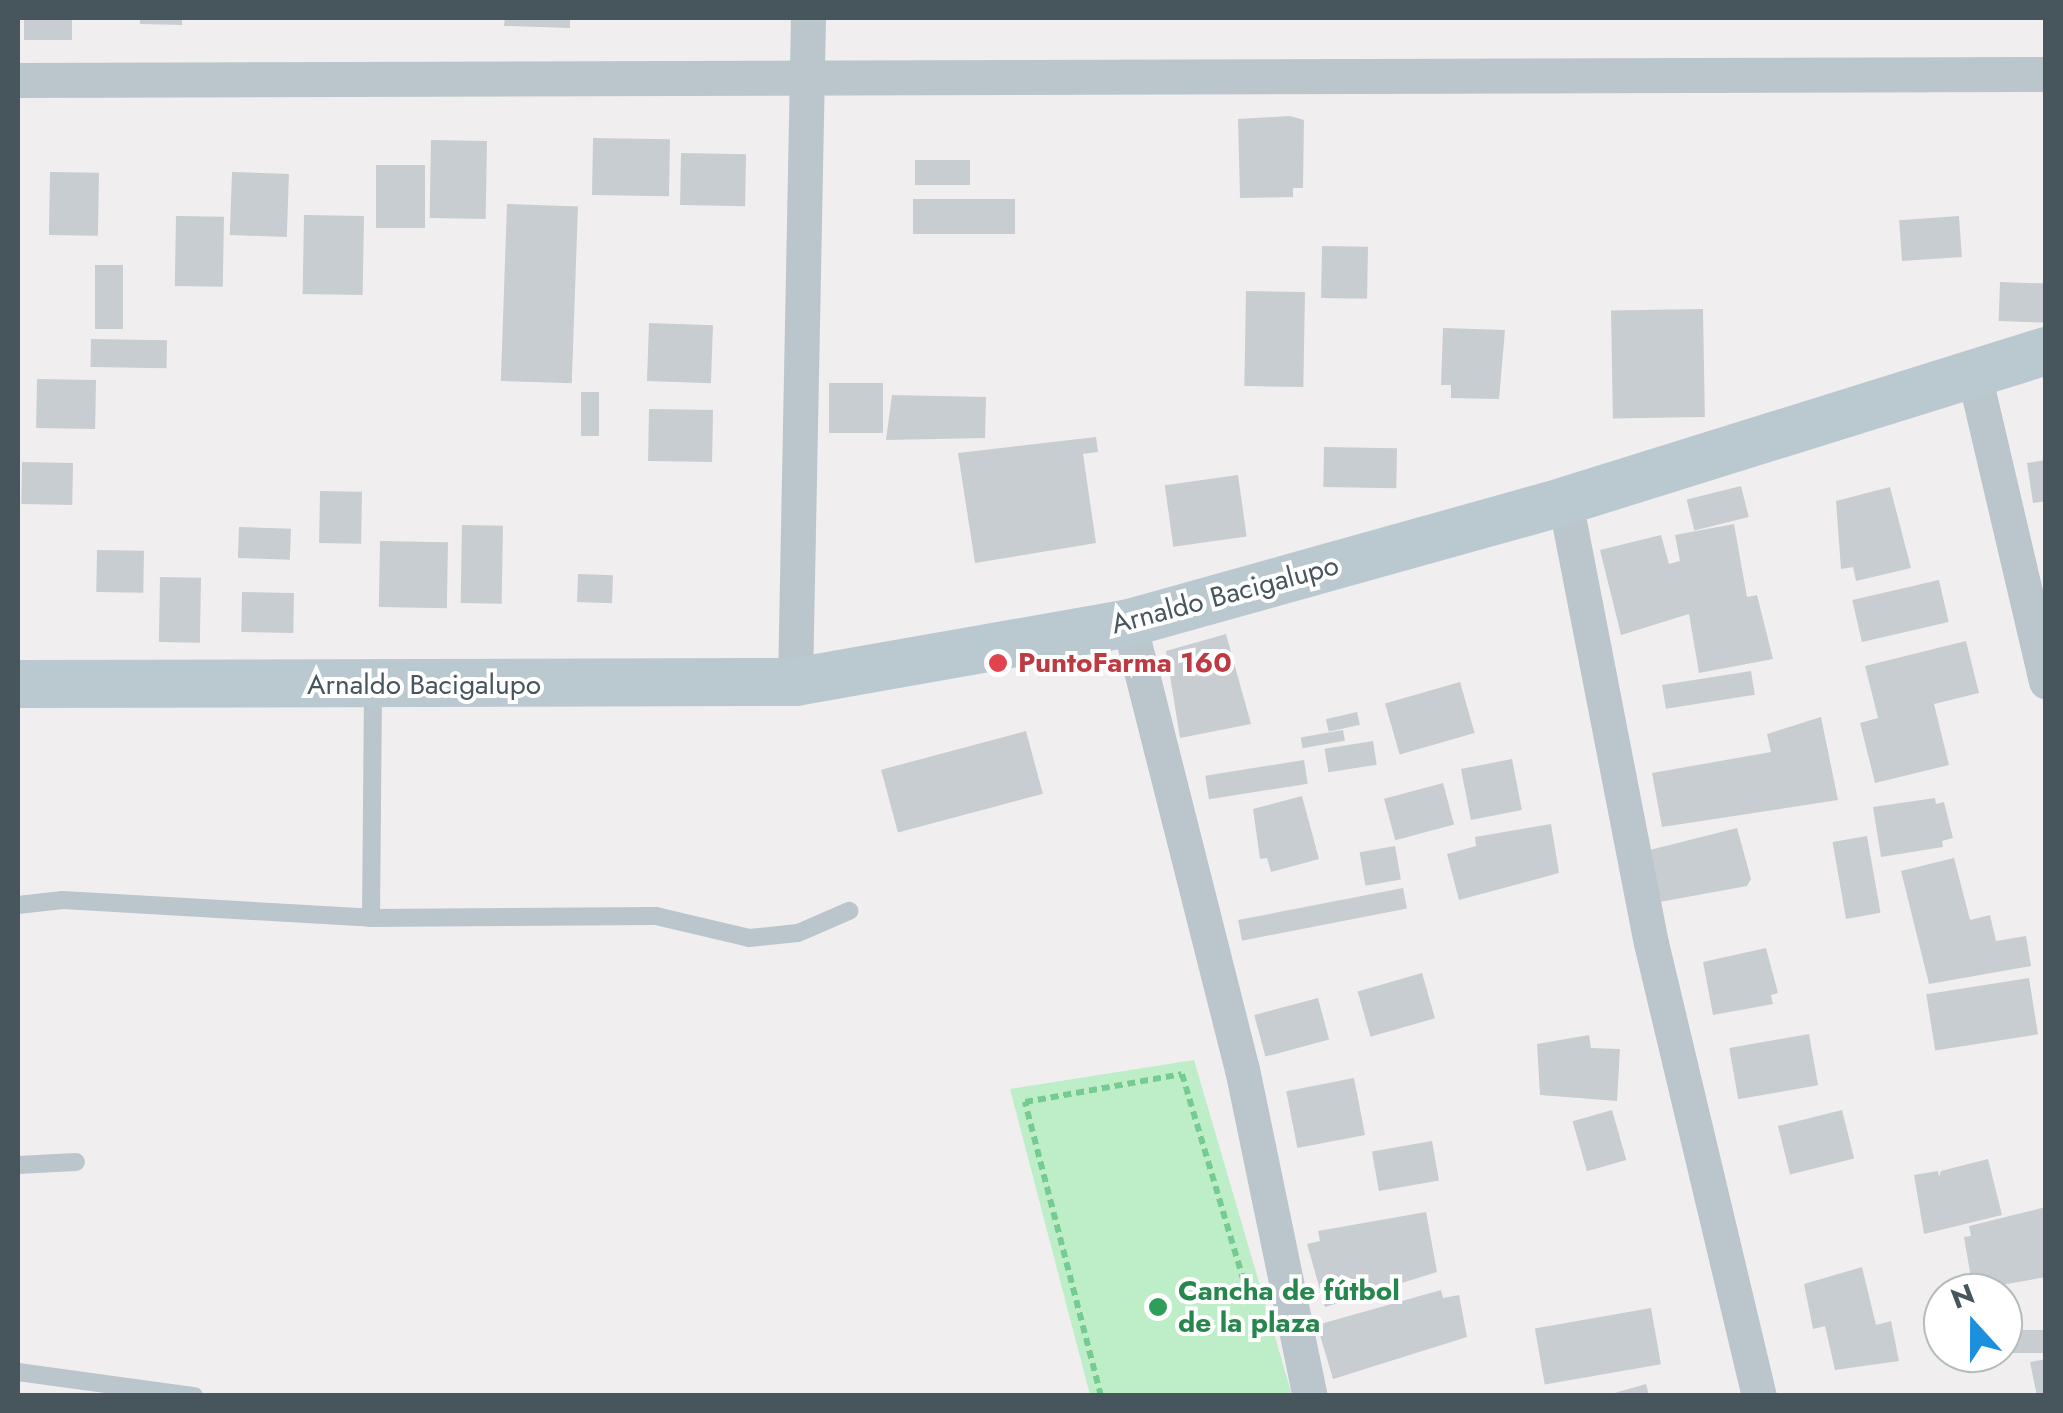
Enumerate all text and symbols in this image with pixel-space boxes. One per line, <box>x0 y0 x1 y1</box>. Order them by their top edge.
street label: Arnaldo Bacigalupo <box>1108 549 1342 641</box>
place label: PuntoFarma 160 <box>1018 646 1232 680</box>
marker: PuntoFarma 160 <box>987 652 1009 674</box>
street label: Arnaldo Bacigalupo <box>307 668 541 702</box>
north arrow <box>1923 1273 2023 1373</box>
text: N <box>1945 1273 1981 1320</box>
place label: Cancha de fútbol de la plaza <box>1178 1274 1400 1340</box>
marker: Cancha de fútbol de la plaza <box>1147 1296 1169 1318</box>

